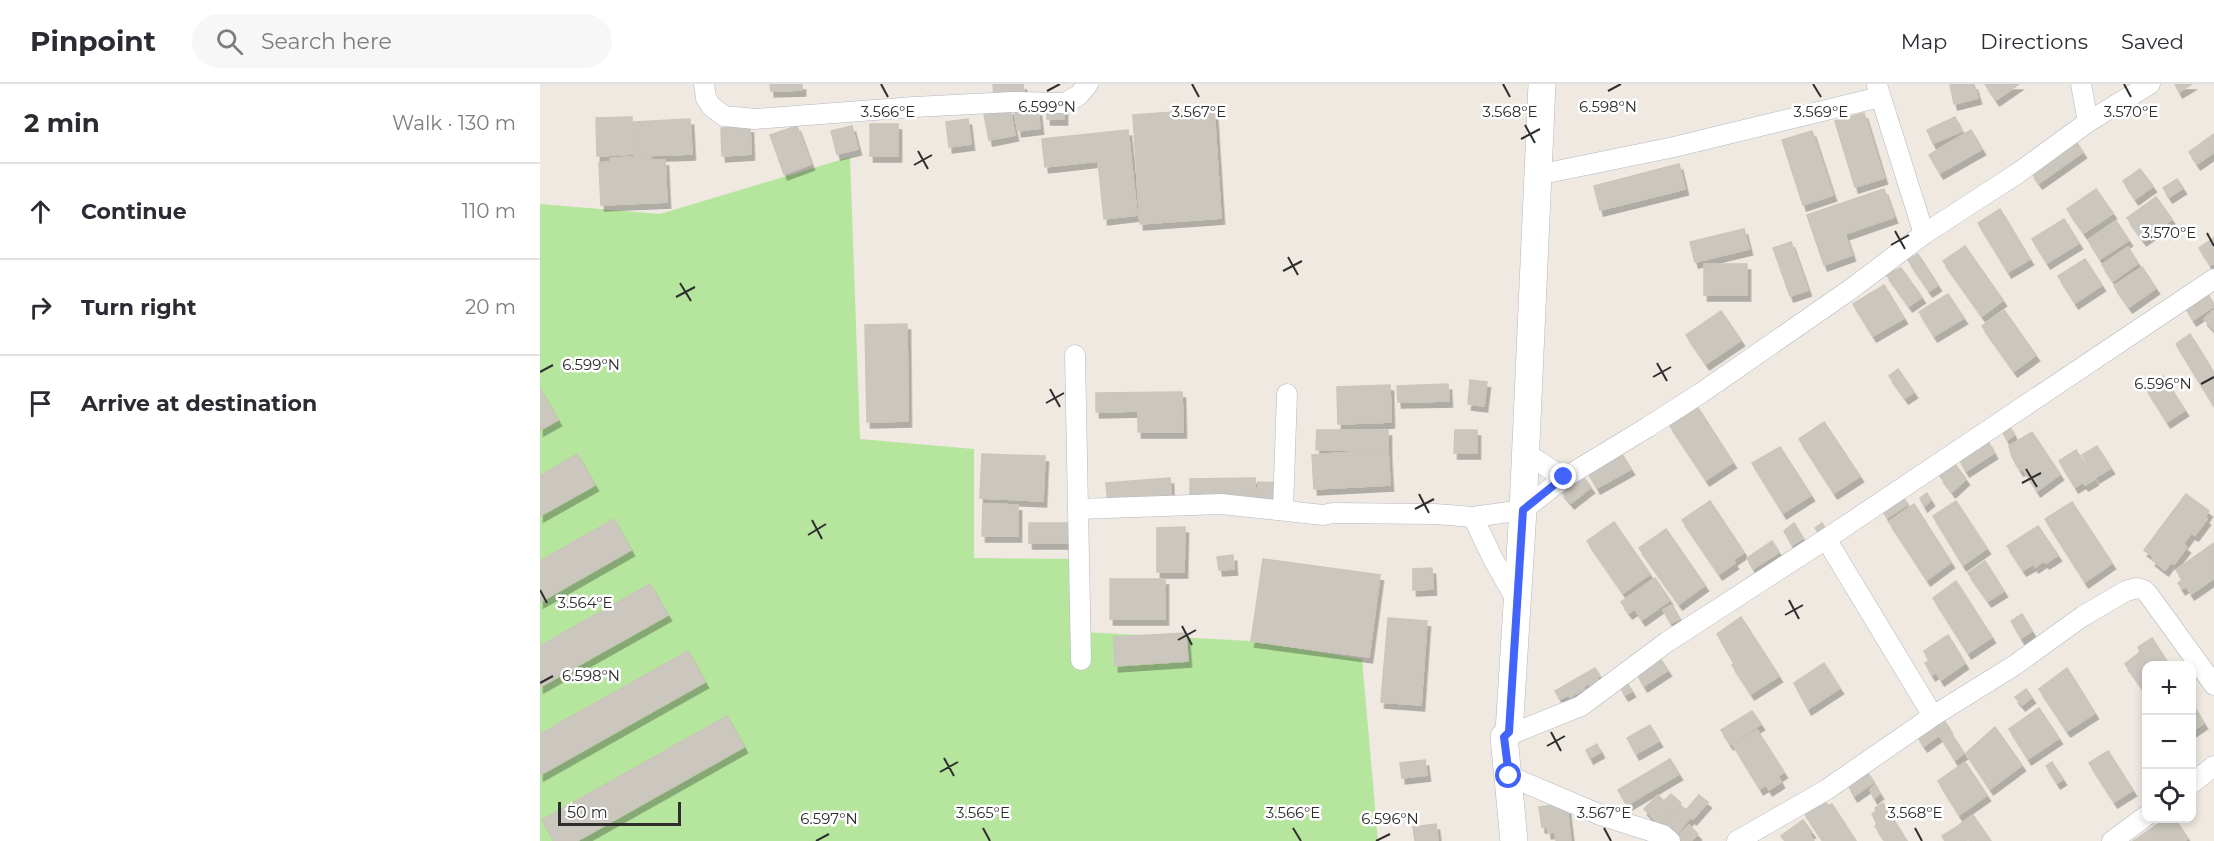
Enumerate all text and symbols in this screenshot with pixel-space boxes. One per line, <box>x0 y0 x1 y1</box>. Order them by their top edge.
search box <box>192 14 612 68</box>
text: Pinpoint <box>30 24 156 58</box>
icon: search <box>213 25 246 58</box>
text: Search here <box>261 28 392 55</box>
text: Map <box>1901 29 1947 54</box>
text: Directions <box>1980 29 2088 54</box>
text: Saved <box>2121 29 2184 54</box>
text: 6.599°N <box>1018 97 1076 116</box>
text: 6.598°N <box>1579 97 1637 116</box>
text: 3.566°E <box>861 102 915 121</box>
text: 3.567°E <box>1172 102 1226 121</box>
text: 3.568°E <box>1482 102 1538 121</box>
text: 3.569°E <box>1794 102 1848 121</box>
text: 3.570°E <box>2104 102 2158 121</box>
text: 2 min <box>24 107 100 139</box>
text: Walk · 130 m <box>392 111 516 135</box>
icon: ahead <box>24 195 57 228</box>
text: Continue <box>81 198 187 225</box>
text: 110 m <box>462 199 516 223</box>
text: 3.570°E <box>2142 223 2196 242</box>
icon: right <box>24 291 57 324</box>
text: Turn right <box>81 294 196 321</box>
text: 20 m <box>465 295 516 319</box>
text: 6.599°N <box>562 355 620 374</box>
text: 6.596°N <box>2134 374 2192 393</box>
icon: arrive <box>24 387 57 420</box>
text: Arrive at destination <box>81 390 317 417</box>
route end <box>1550 463 1576 489</box>
text: 3.564°E <box>557 593 613 612</box>
map controls <box>2142 661 2196 823</box>
button: + <box>2142 661 2196 715</box>
text: 6.598°N <box>562 666 620 685</box>
button: − <box>2142 715 2196 769</box>
route start <box>1495 762 1521 788</box>
button: locate <box>2142 769 2196 823</box>
scale bar <box>558 799 681 826</box>
text: 50 m <box>567 803 608 822</box>
text: 3.565°E <box>956 803 1010 822</box>
text: 3.566°E <box>1266 803 1320 822</box>
text: 3.567°E <box>1577 803 1631 822</box>
text: 3.568°E <box>1887 803 1943 822</box>
text: 6.597°N <box>800 809 858 828</box>
text: 6.596°N <box>1361 809 1419 828</box>

